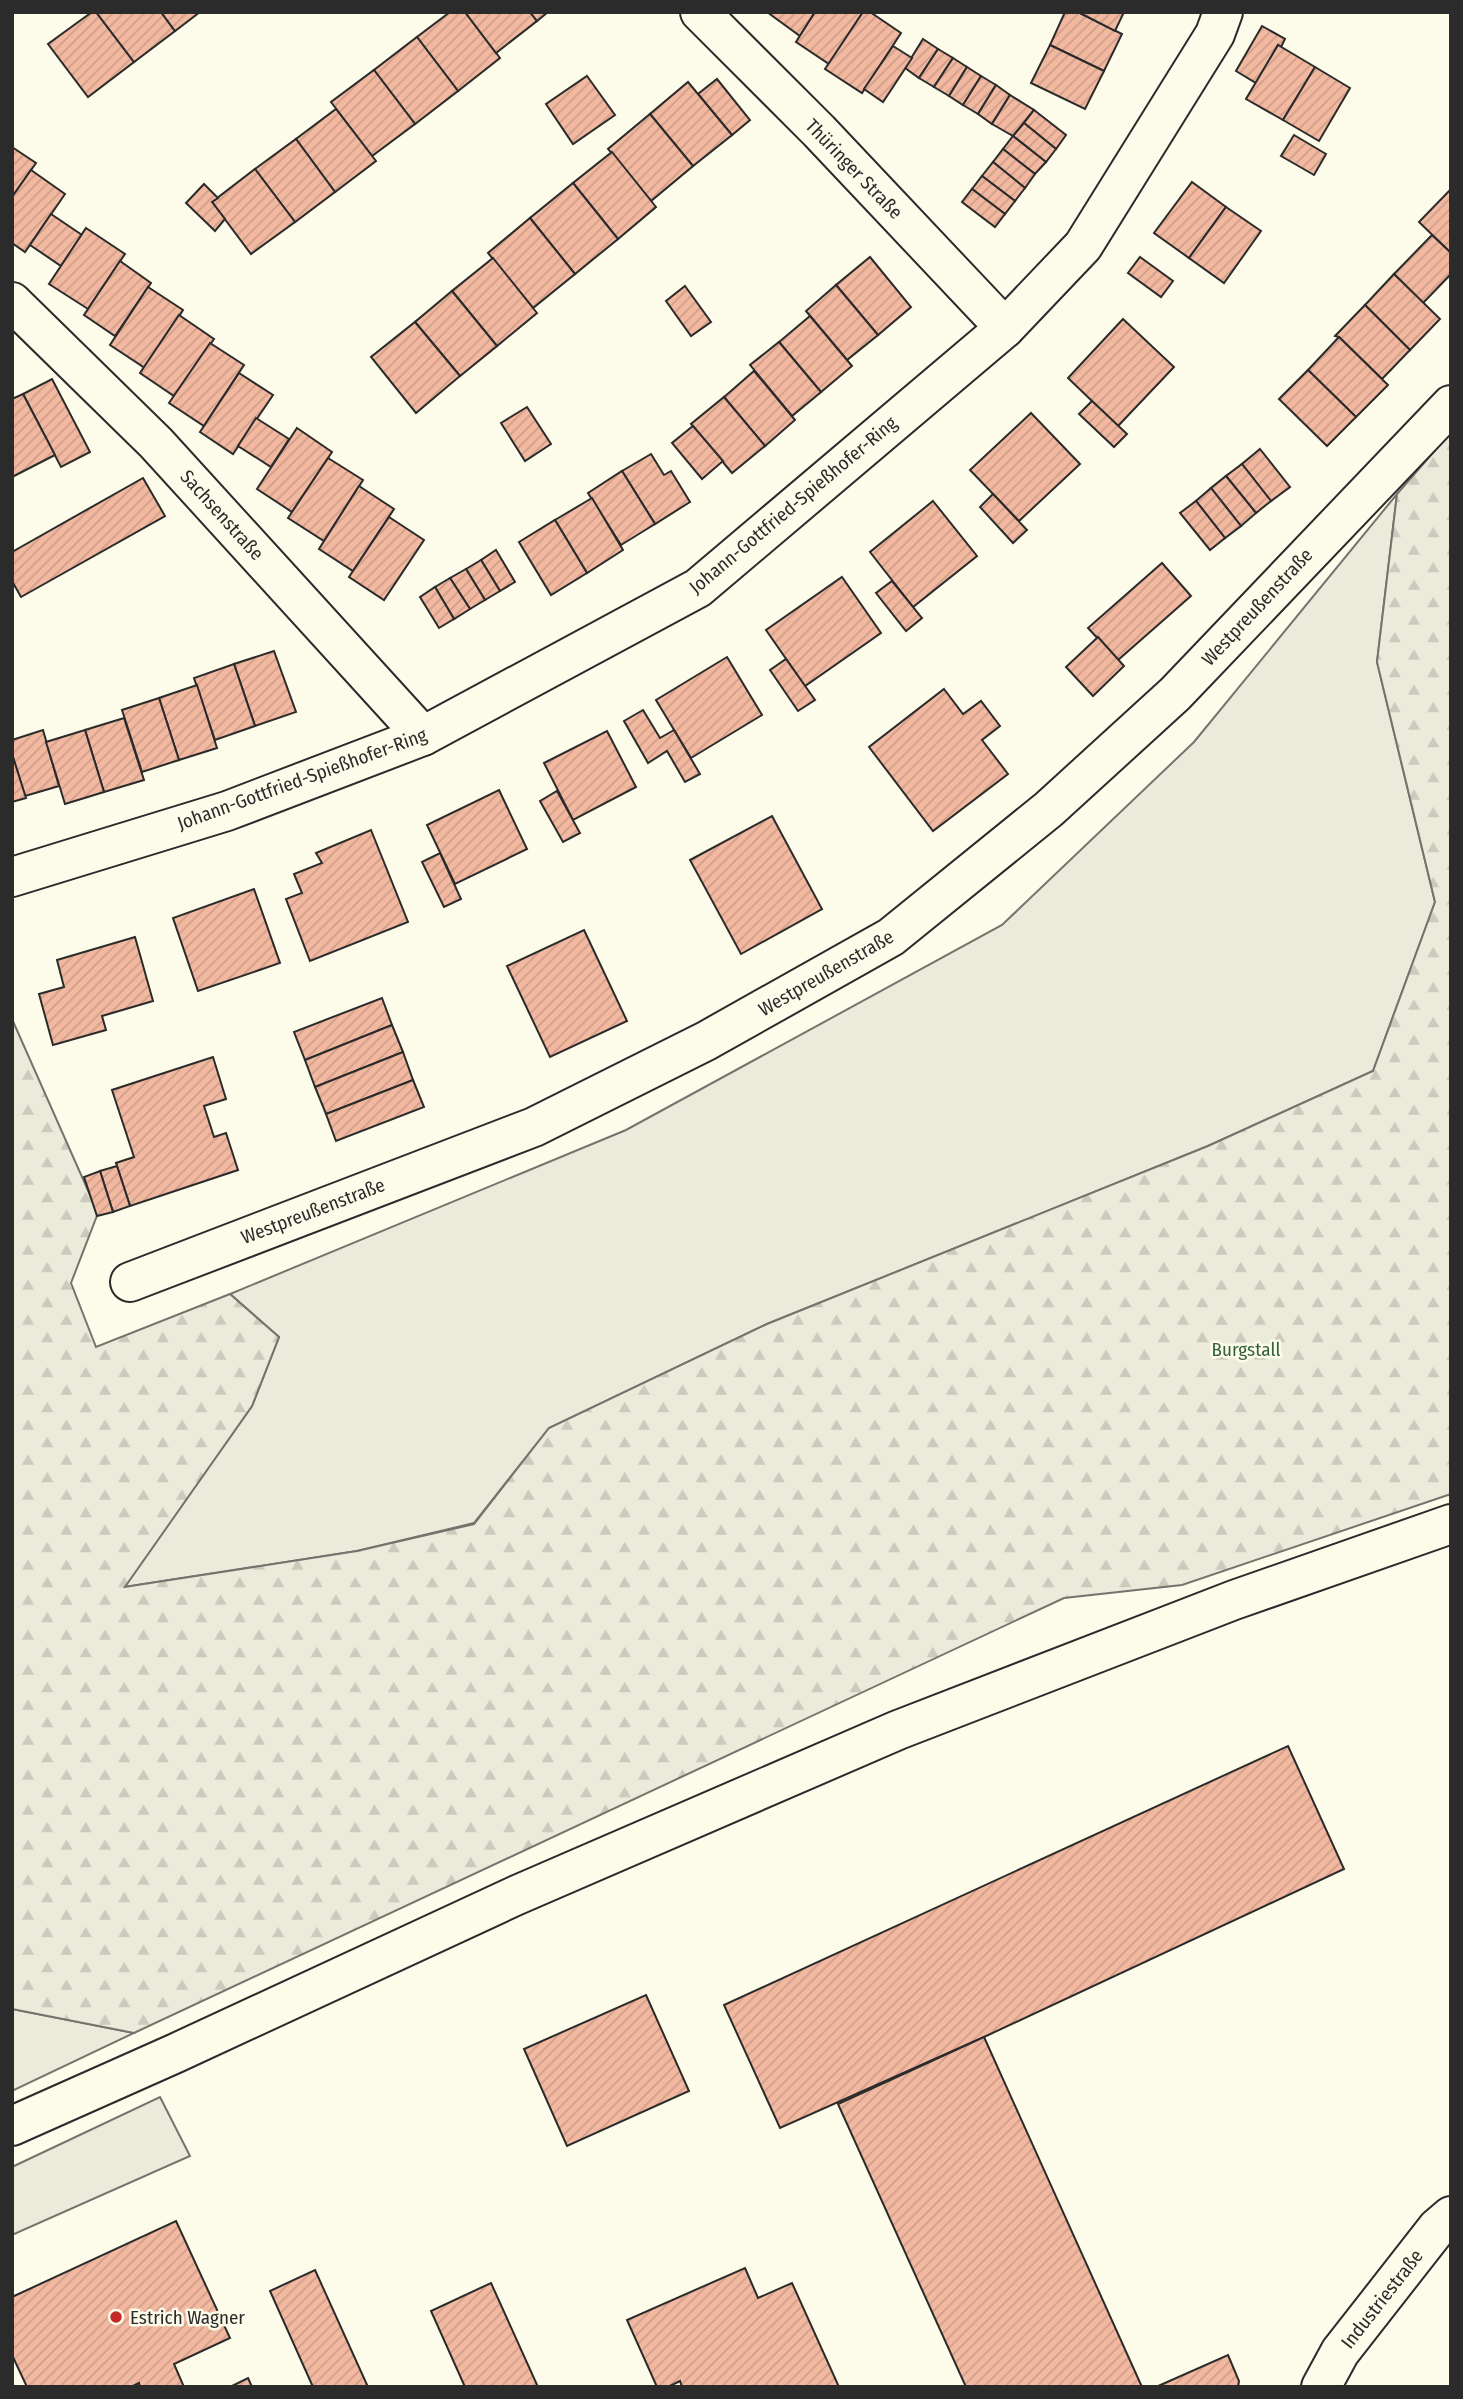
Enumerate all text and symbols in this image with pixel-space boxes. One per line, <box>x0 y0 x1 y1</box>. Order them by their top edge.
street label: Thüringer Straße <box>801 114 907 224</box>
street label: Johann-Gottfried-Spießhofer-Ring <box>685 411 902 599</box>
street label: Sachsenstraße <box>175 465 269 565</box>
street label: Westpreußenstraße <box>1197 544 1317 670</box>
street label: Johann-Gottfried-Spießhofer-Ring <box>174 723 430 835</box>
street label: Westpreußenstraße <box>754 925 898 1021</box>
street label: Westpreußenstraße <box>238 1173 388 1249</box>
park label: Burgstall <box>1212 1338 1280 1361</box>
street label: Industriestraße <box>1336 2245 1428 2353</box>
place label: Estrich Wagner <box>130 2306 245 2329</box>
marker: Estrich Wagner <box>108 2309 124 2325</box>

